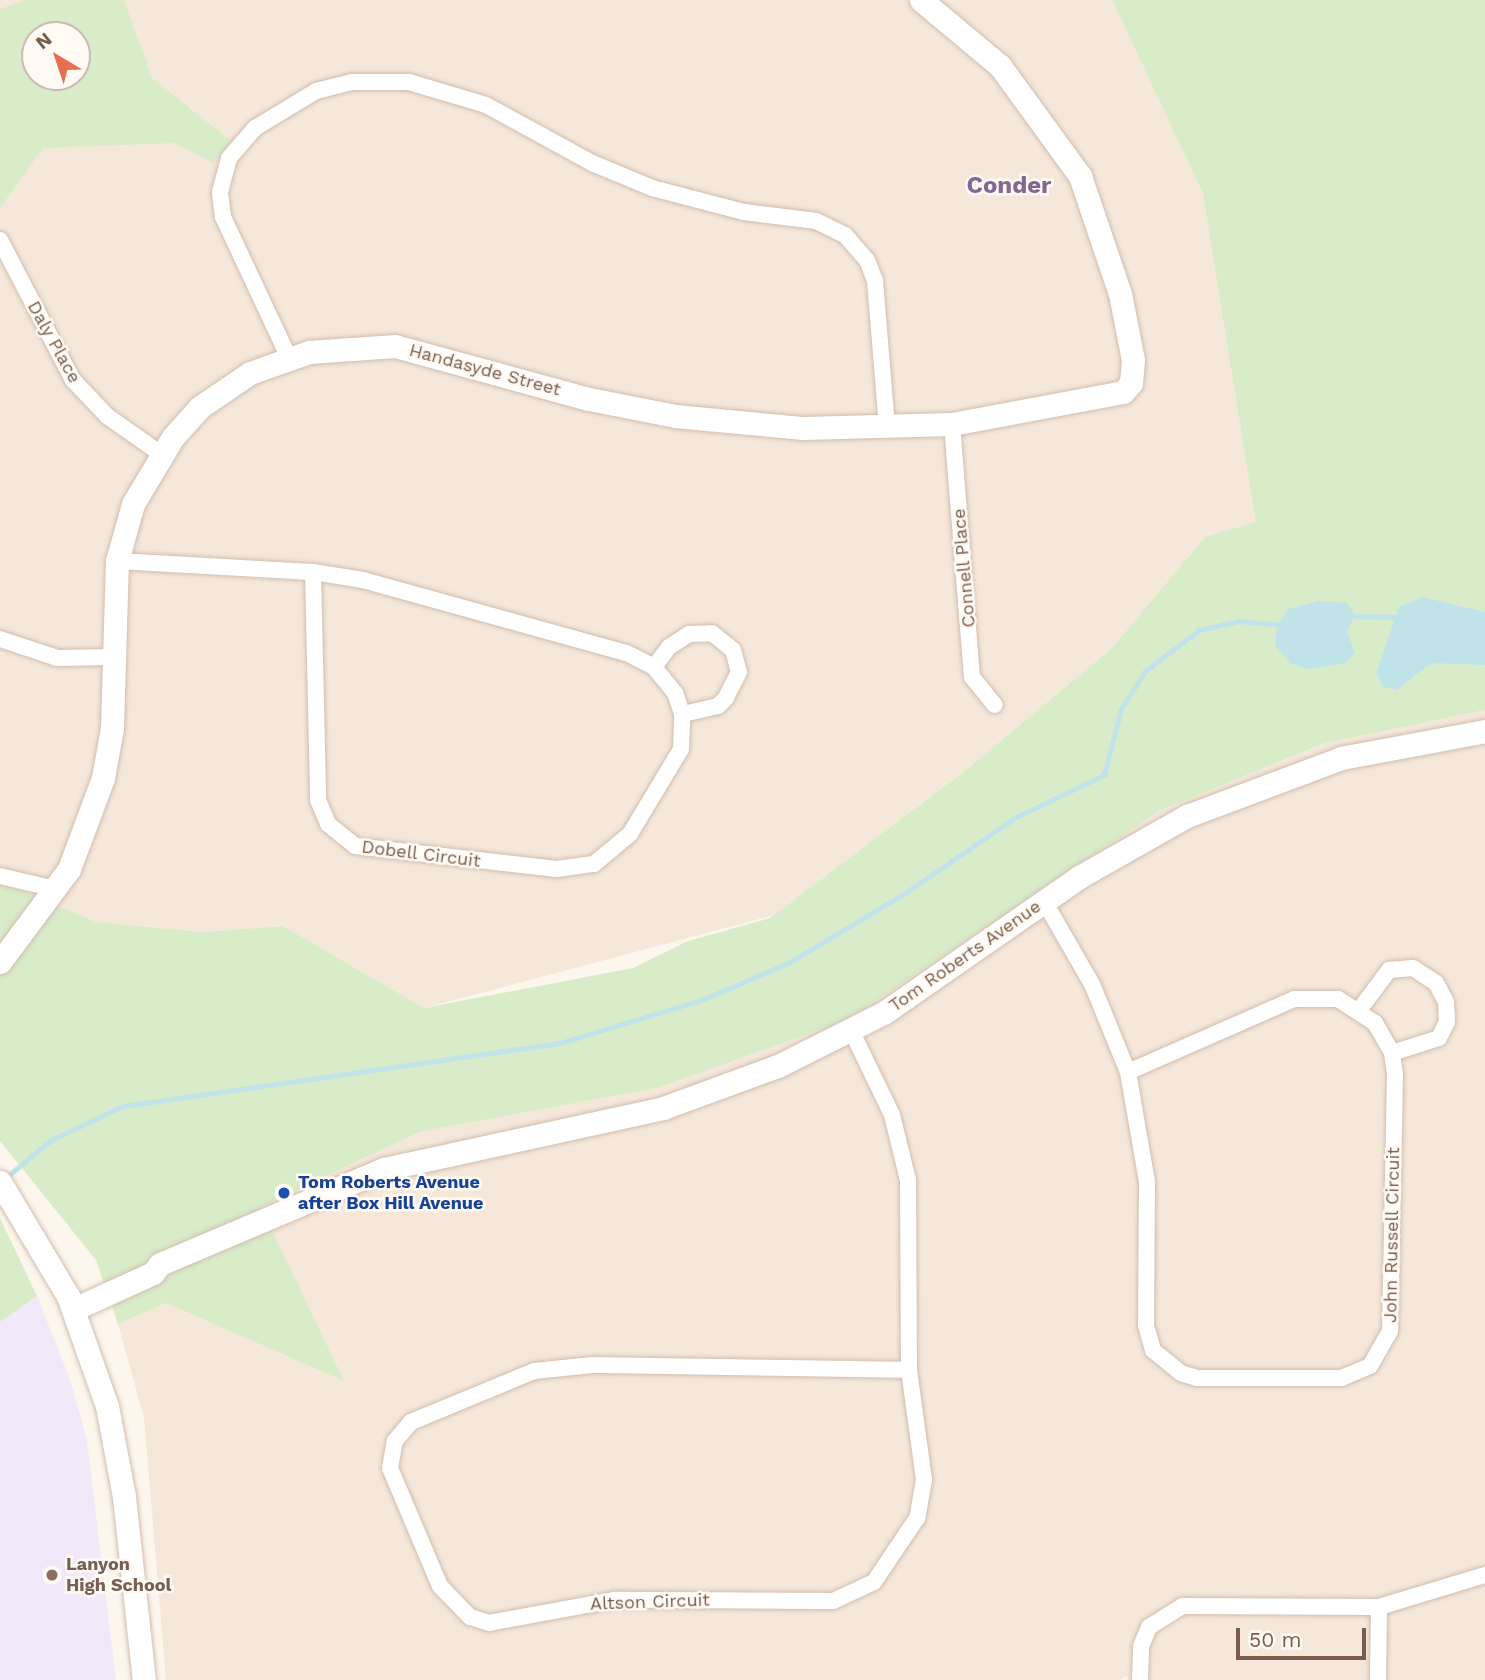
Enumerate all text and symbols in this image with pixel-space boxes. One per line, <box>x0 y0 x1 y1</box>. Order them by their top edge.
north arrow <box>21 21 91 91</box>
text: N <box>31 27 56 54</box>
district label: Conder <box>967 172 1051 200</box>
street label: Daly Place <box>23 297 85 387</box>
street label: Handasyde Street <box>407 339 563 401</box>
street label: Connell Place <box>948 507 980 629</box>
street label: Dobell Circuit <box>360 836 482 872</box>
street label: Tom Roberts Avenue <box>885 895 1045 1017</box>
street label: John Russell Circuit <box>1380 1147 1404 1323</box>
place label: Tom Roberts Avenue after Box Hill Avenue <box>298 1172 485 1214</box>
marker: Tom Roberts Avenue after Box Hill Avenue <box>276 1185 292 1201</box>
place label: Lanyon High School <box>66 1554 171 1596</box>
marker: Lanyon High School <box>44 1567 60 1583</box>
street label: Altson Circuit <box>590 1589 710 1615</box>
scale bar <box>1240 1614 1370 1658</box>
text: 50 m <box>1249 1627 1301 1652</box>

